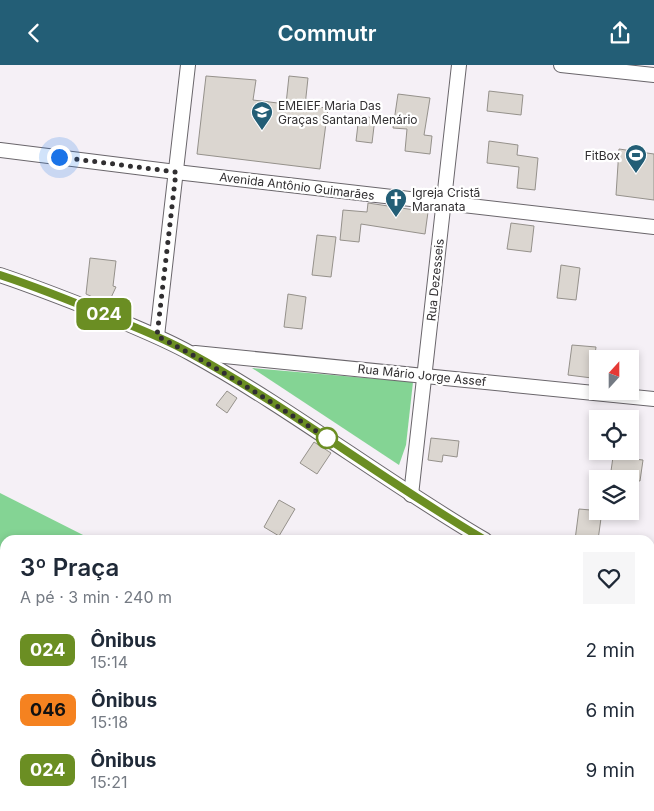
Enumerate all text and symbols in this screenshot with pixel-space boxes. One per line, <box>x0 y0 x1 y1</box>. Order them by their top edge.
icon: back <box>20 19 48 47</box>
icon: share <box>606 19 634 47</box>
text: Commutr <box>277 20 377 46</box>
place label: EMEIEF Maria Das Graças Santana Menário <box>278 98 418 127</box>
school or university icon: EMEIEF Maria Das Graças Santana Menário <box>250 100 274 131</box>
sports icon: FitBox <box>624 143 648 174</box>
your location <box>47 145 72 170</box>
place label: FitBox <box>585 148 620 163</box>
street label: Avenida Antônio Guimarães <box>219 169 375 203</box>
place label: Igreja Cristã Maranata <box>412 185 480 214</box>
church icon: Igreja Cristã Maranata <box>384 187 408 218</box>
street label: Rua Dezesseis <box>423 238 447 322</box>
line badge: 024 <box>75 298 133 330</box>
text: 024 <box>86 303 122 324</box>
north arrow <box>589 350 639 400</box>
map controls <box>589 350 639 520</box>
street label: Rua Mário Jorge Assef <box>357 361 488 389</box>
button: locate <box>589 410 639 460</box>
unlabelled marker <box>316 427 338 449</box>
button: layers <box>589 470 639 520</box>
button: heart <box>583 552 635 604</box>
text: 3º Praça <box>20 553 119 582</box>
text: A pé · 3 min · 240 m <box>20 587 172 607</box>
text: Ônibus <box>90 629 156 652</box>
text: 024 <box>30 639 65 660</box>
text: 2 min <box>586 639 635 662</box>
text: 15:14 <box>90 652 128 672</box>
text: Ônibus <box>91 689 157 712</box>
text: 046 <box>30 699 66 720</box>
text: 6 min <box>585 699 635 722</box>
text: 15:18 <box>91 712 128 732</box>
text: Ônibus <box>90 749 156 772</box>
text: 024 <box>30 759 65 780</box>
text: 9 min <box>585 759 635 782</box>
text: 15:21 <box>90 772 127 792</box>

